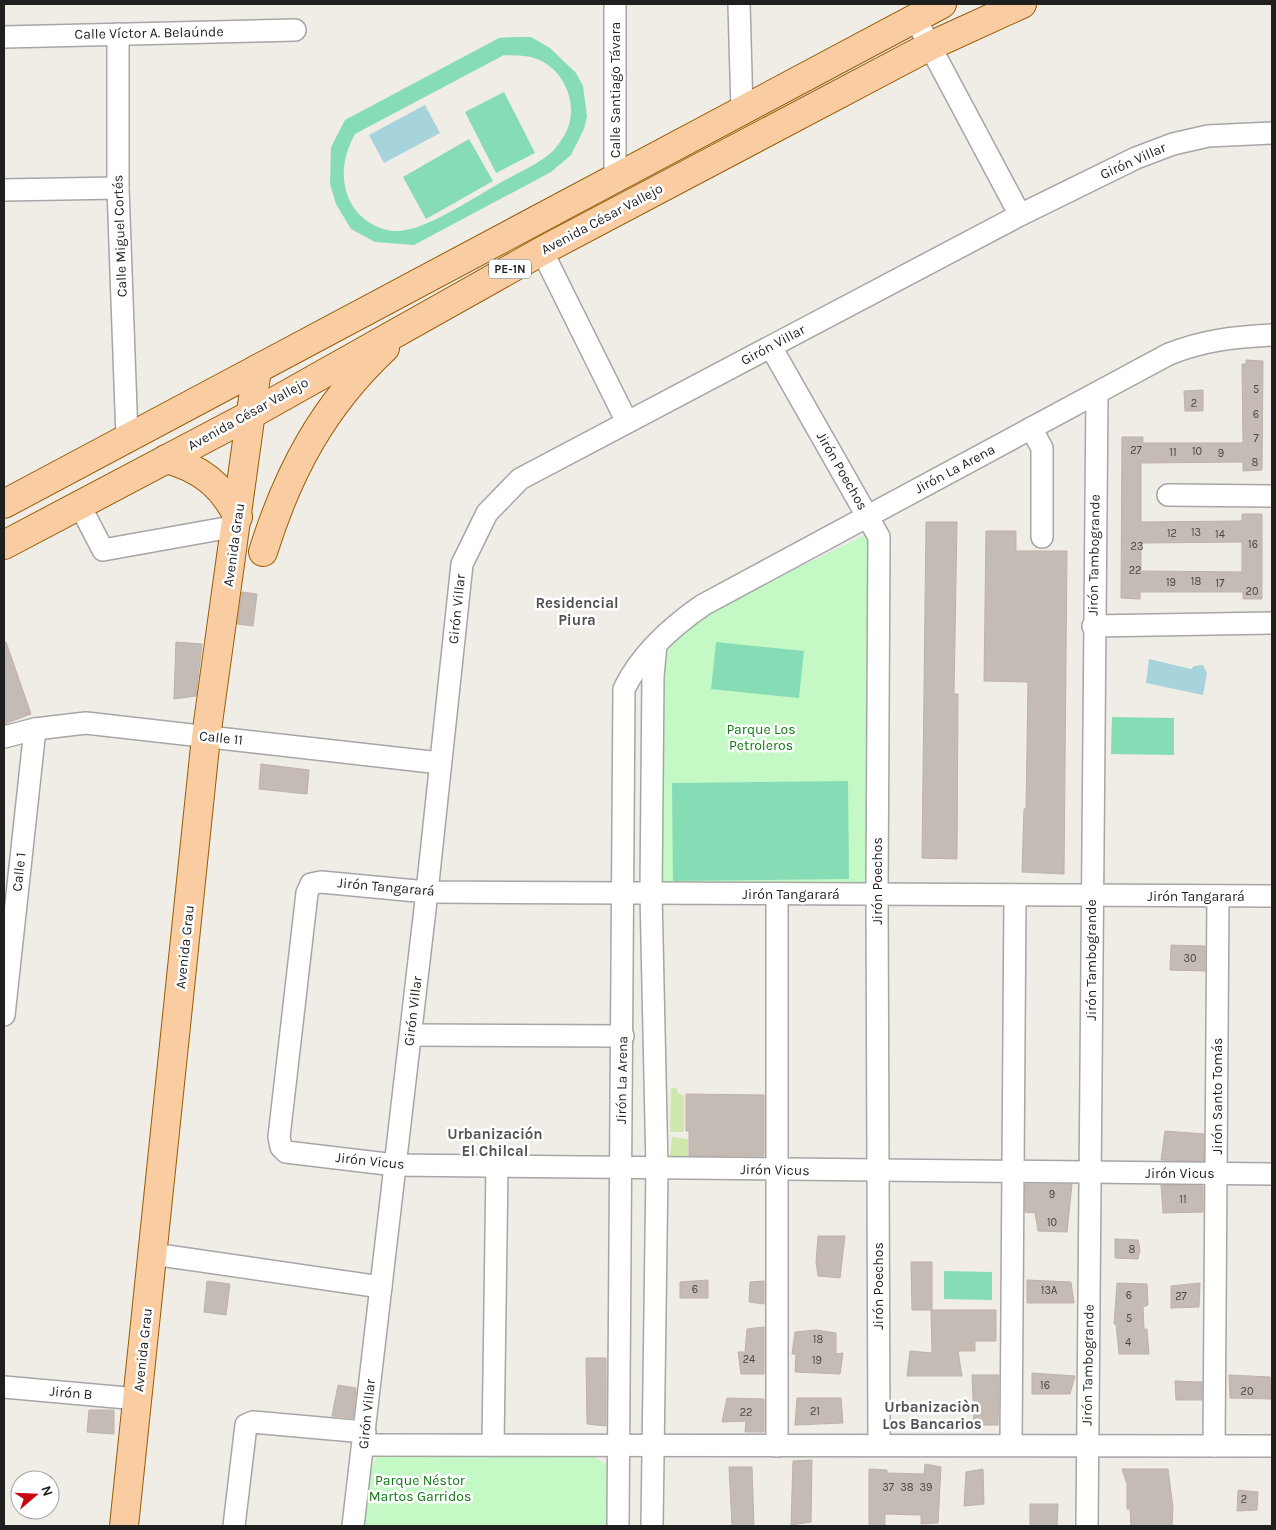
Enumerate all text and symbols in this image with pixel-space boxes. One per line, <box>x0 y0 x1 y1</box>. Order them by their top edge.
street label: Calle Santiago Távara <box>607 22 624 158</box>
street label: Calle Víctor A. Belaúnde <box>74 23 224 43</box>
street label: Girón Villar <box>1097 139 1169 183</box>
street label: Calle Miguel Cortés <box>109 174 131 298</box>
street label: Avenida César Vallejo <box>538 180 666 258</box>
road number: PE-1N <box>489 260 531 278</box>
street label: Girón Villar <box>738 321 809 369</box>
street label: Avenida César Vallejo <box>185 374 311 454</box>
house number: 5 <box>1253 383 1259 396</box>
house number: 2 <box>1191 397 1197 410</box>
house number: 6 <box>1253 408 1259 421</box>
street label: Jirón Poechos <box>813 429 871 513</box>
house number: 7 <box>1253 432 1259 445</box>
street label: Jirón La Arena <box>912 441 998 497</box>
house number: 27 <box>1130 444 1142 457</box>
house number: 10 <box>1192 445 1202 458</box>
house number: 11 <box>1169 446 1177 459</box>
house number: 9 <box>1218 447 1224 460</box>
house number: 8 <box>1252 456 1259 469</box>
street label: Jirón Tambogrande <box>1084 494 1104 616</box>
street label: Avenida Grau <box>220 502 248 588</box>
house number: 13 <box>1191 526 1201 539</box>
house number: 12 <box>1167 527 1177 540</box>
house number: 14 <box>1215 528 1225 541</box>
house number: 16 <box>1248 538 1258 551</box>
house number: 23 <box>1131 540 1143 553</box>
house number: 22 <box>1129 564 1141 577</box>
street label: Girón Villar <box>445 572 469 645</box>
house number: 18 <box>1191 575 1201 588</box>
house number: 19 <box>1166 576 1176 589</box>
house number: 17 <box>1216 577 1224 590</box>
house number: 20 <box>1246 585 1258 598</box>
district label: Residencial Piura <box>535 594 619 629</box>
park label: Parque Los Petroleros <box>726 721 796 754</box>
street label: Calle 11 <box>198 727 244 749</box>
street label: Jirón Poechos <box>869 837 886 925</box>
street label: Calle 1 <box>8 852 30 892</box>
street label: Jirón Tangarará <box>337 874 435 900</box>
street label: Jirón Tangarará <box>742 886 840 903</box>
street label: Jirón Tangarará <box>1147 888 1245 905</box>
street label: Jirón Tambogrande <box>1083 899 1100 1021</box>
street label: Avenida Grau <box>172 904 198 990</box>
house number: 30 <box>1183 952 1197 965</box>
street label: Girón Villar <box>400 974 426 1047</box>
street label: Jirón La Arena <box>613 1036 631 1124</box>
street label: Jirón Santo Tomás <box>1209 1038 1226 1154</box>
district label: Urbanización El Chilcal <box>447 1125 543 1160</box>
street label: Jirón Vicus <box>335 1149 405 1173</box>
street label: Jirón Vicus <box>740 1161 810 1179</box>
street label: Jirón Vicus <box>1145 1165 1215 1182</box>
house number: 9 <box>1049 1188 1055 1201</box>
house number: 11 <box>1179 1193 1187 1206</box>
house number: 10 <box>1047 1216 1057 1229</box>
street label: Jirón Poechos <box>870 1242 887 1330</box>
house number: 8 <box>1129 1243 1136 1256</box>
house number: 6 <box>692 1283 698 1296</box>
house number: 13A <box>1041 1284 1058 1297</box>
house number: 6 <box>1126 1289 1132 1302</box>
house number: 27 <box>1175 1290 1187 1303</box>
street label: Jirón Tambogrande <box>1078 1304 1098 1426</box>
street label: Avenida Grau <box>130 1307 156 1393</box>
house number: 5 <box>1126 1312 1132 1325</box>
house number: 18 <box>813 1333 823 1346</box>
house number: 4 <box>1125 1336 1131 1349</box>
house number: 24 <box>743 1353 755 1366</box>
house number: 19 <box>812 1354 822 1367</box>
street label: Girón Villar <box>355 1377 379 1450</box>
house number: 16 <box>1040 1379 1050 1392</box>
street label: Jirón B <box>49 1383 93 1403</box>
house number: 20 <box>1241 1385 1253 1398</box>
district label: Urbanizaciòn Los Bancarios <box>882 1398 982 1433</box>
house number: 21 <box>810 1405 820 1418</box>
house number: 22 <box>740 1406 752 1419</box>
north arrow <box>10 1470 60 1520</box>
park label: Parque Néstor Martos Garridos <box>369 1472 471 1505</box>
house number: 37 <box>882 1481 894 1494</box>
house number: 38 <box>900 1481 914 1494</box>
house number: 39 <box>920 1481 932 1494</box>
text: N <box>37 1483 56 1498</box>
house number: 2 <box>1241 1493 1247 1506</box>

